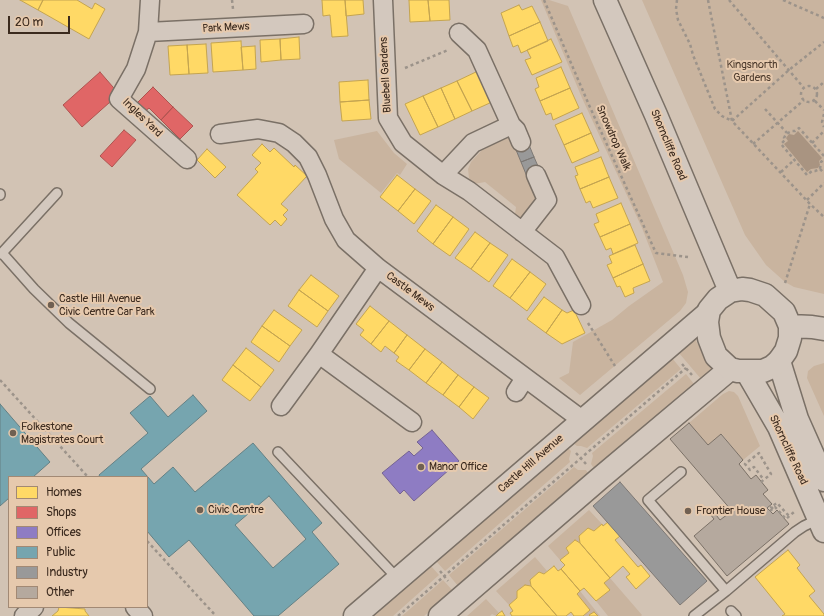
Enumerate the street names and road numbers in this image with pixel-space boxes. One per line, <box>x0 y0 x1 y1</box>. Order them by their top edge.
street label: Park Mews <box>202 20 250 36</box>
street label: Bluebell Gardens <box>377 37 395 113</box>
street label: Ingles Yard <box>119 96 165 140</box>
street label: Snowdrop Walk <box>593 103 633 173</box>
street label: Shorncliffe Road <box>647 108 689 182</box>
street label: Castle Mews <box>383 269 437 315</box>
street label: Shorncliffe Road <box>766 413 810 487</box>
street label: Castle Hill Avenue <box>496 432 566 496</box>

